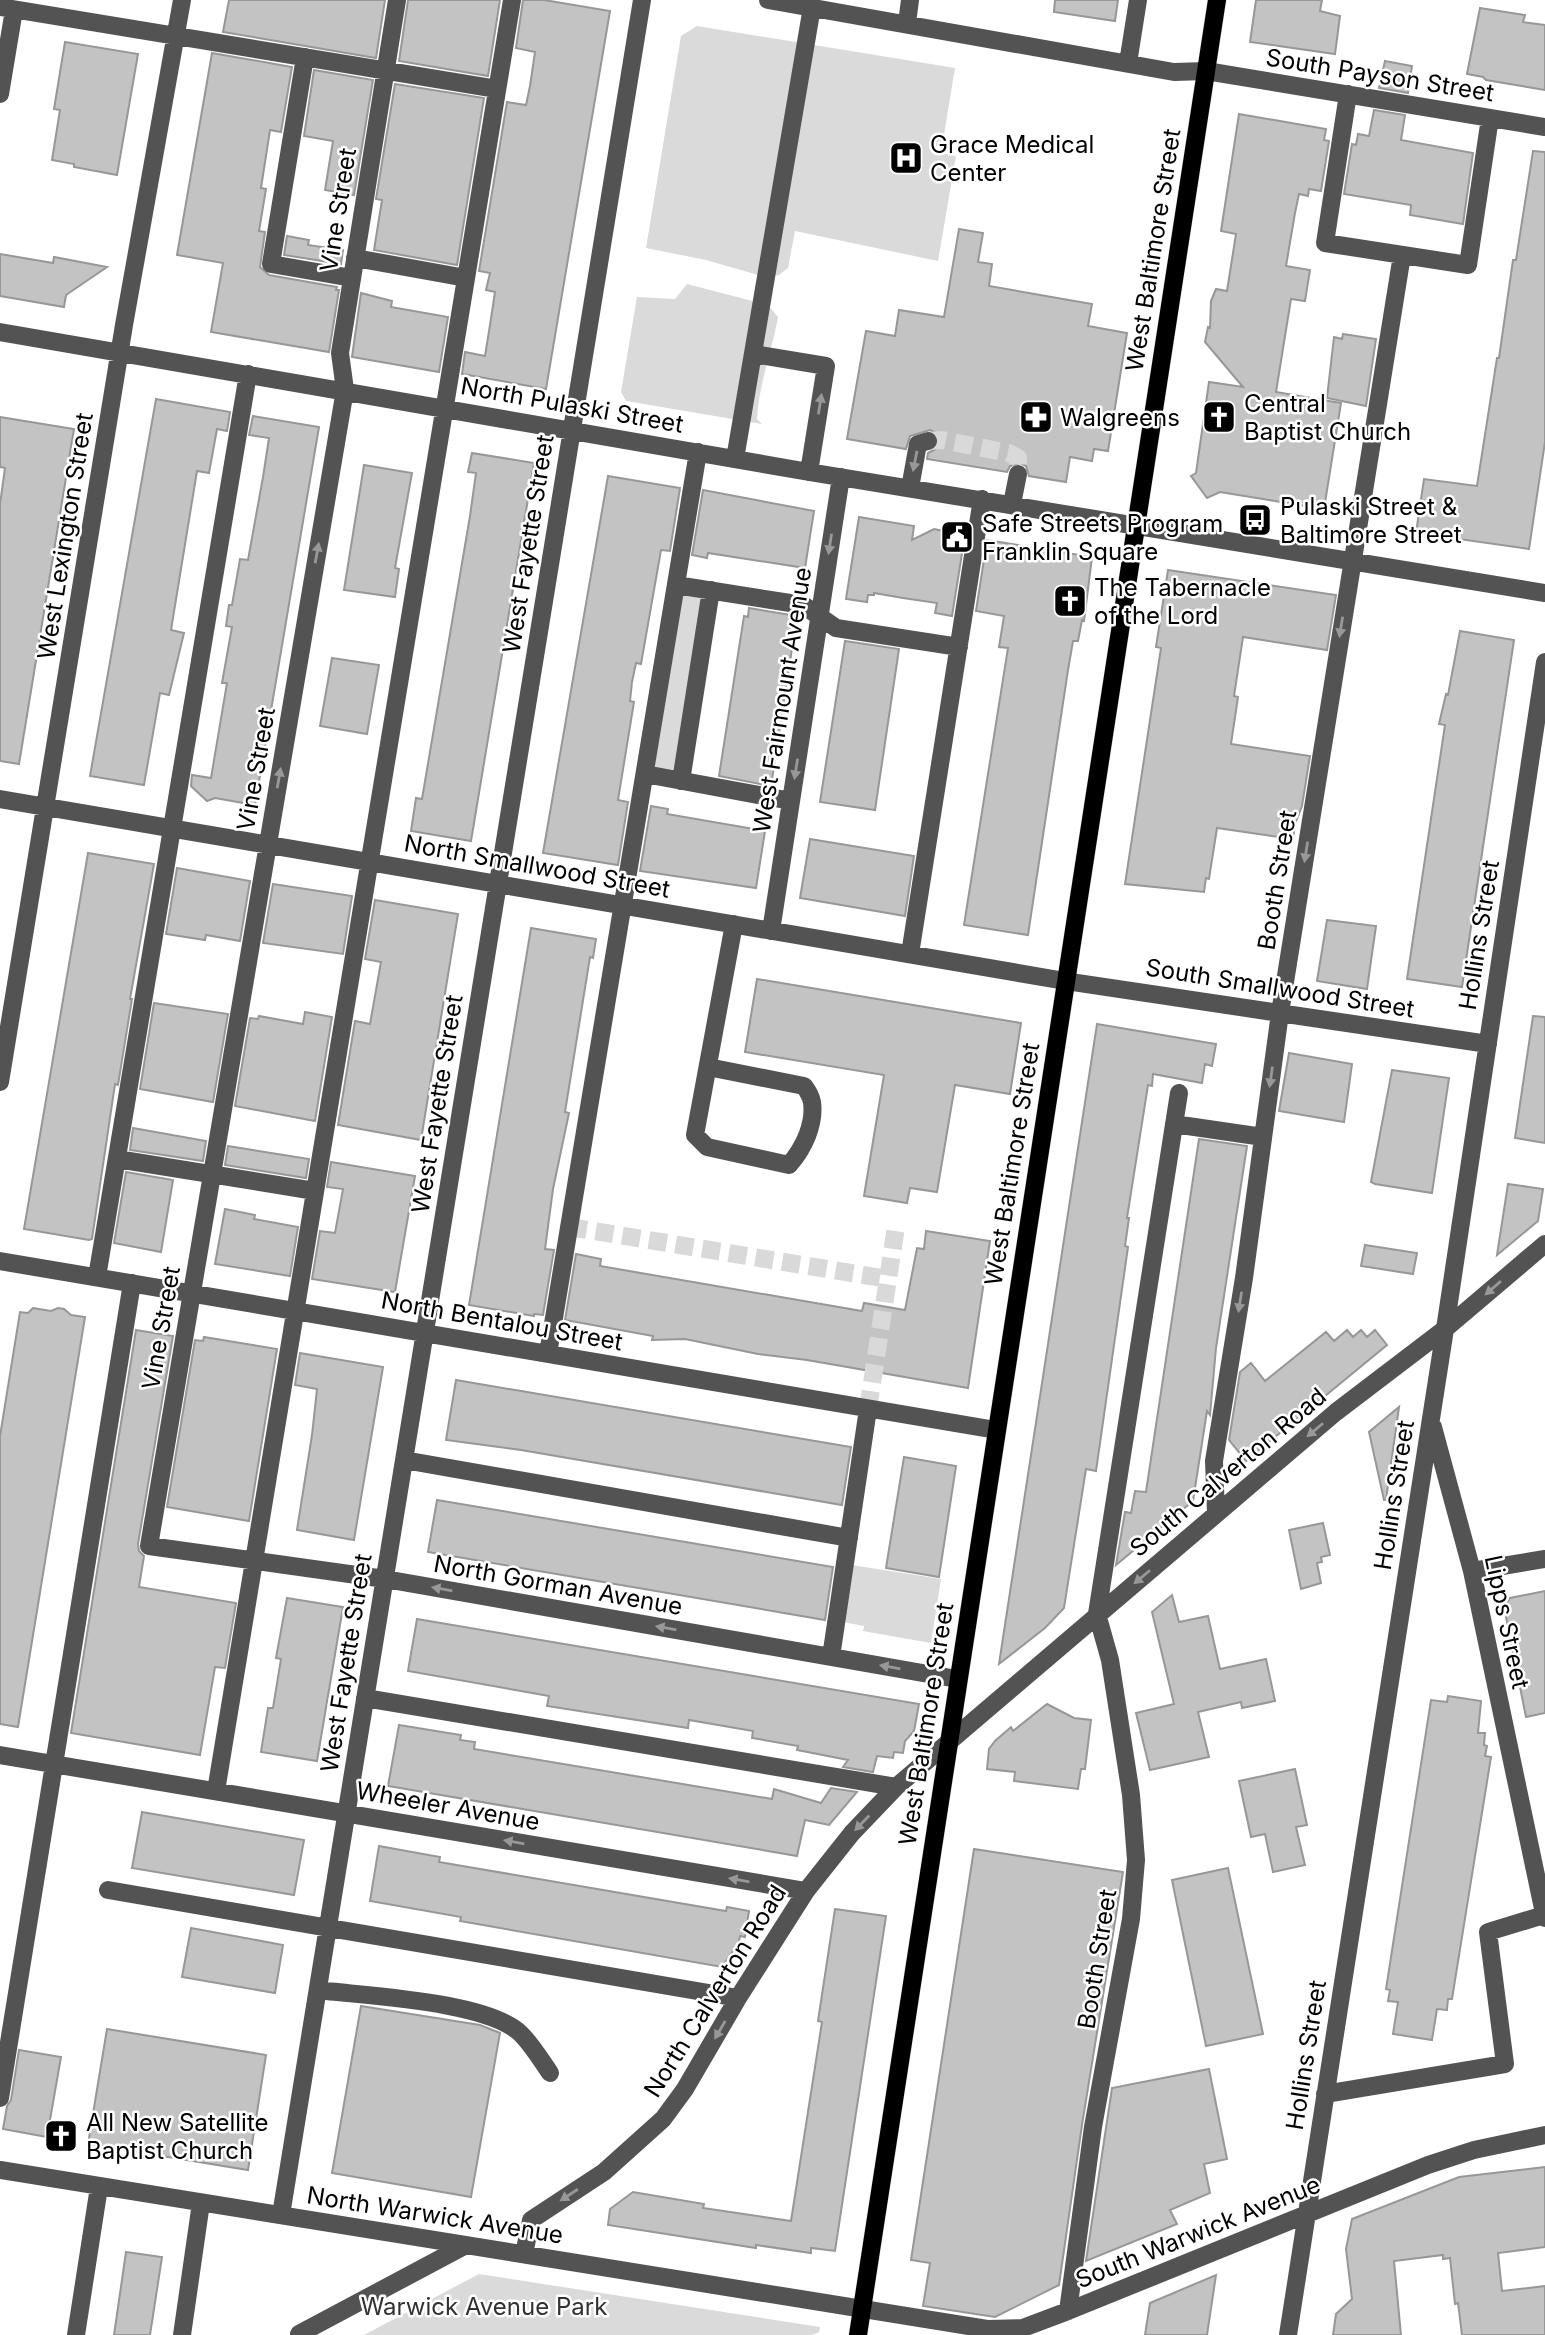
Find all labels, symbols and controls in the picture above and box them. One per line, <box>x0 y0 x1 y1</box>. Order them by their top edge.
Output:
street label: South Payson Street <box>1264 43 1496 107</box>
street label: West Baltimore Street <box>1119 126 1187 373</box>
place label: Grace Medical Center <box>930 130 1094 187</box>
hospital icon: Grace Medical Center <box>887 139 925 177</box>
street label: Vine Street <box>314 146 362 274</box>
street label: North Pulaski Street <box>458 371 686 439</box>
place label: Central Baptist Church <box>1244 389 1411 446</box>
one-way arrow <box>815 393 826 415</box>
pharmacy icon: Walgreens <box>1017 398 1055 436</box>
church icon: Central Baptist Church <box>1200 398 1238 436</box>
place label: Walgreens <box>1060 403 1180 432</box>
street label: West Lexington Street <box>31 411 99 661</box>
street label: West Fayette Street <box>496 433 560 655</box>
one-way arrow <box>909 450 920 472</box>
place label: Pulaski Street & Baltimore Street <box>1280 492 1462 549</box>
bus stop icon: Pulaski Street & Baltimore Street <box>1236 501 1274 539</box>
place label: Safe Streets Program Franklin Square <box>982 509 1223 566</box>
public building icon: Safe Streets Program Franklin Square <box>938 518 976 556</box>
one-way arrow <box>825 533 836 555</box>
one-way arrow <box>312 542 323 564</box>
street label: West Fairmount Avenue <box>747 565 817 835</box>
place label: The Tabernacle of the Lord <box>1094 573 1271 630</box>
church icon: The Tabernacle of the Lord <box>1051 582 1089 620</box>
one-way arrow <box>1335 616 1346 638</box>
street label: Vine Street <box>231 705 281 833</box>
one-way arrow <box>790 758 801 780</box>
one-way arrow <box>274 767 285 789</box>
street label: Booth Street <box>1252 808 1302 952</box>
street label: North Smallwood Street <box>402 828 672 904</box>
one-way arrow <box>1300 841 1311 863</box>
street label: Hollins Street <box>1453 858 1505 1012</box>
street label: South Smallwood Street <box>1144 952 1416 1024</box>
street label: West Fayette Street <box>405 993 469 1215</box>
street label: West Baltimore Street <box>978 1040 1046 1287</box>
one-way arrow <box>1266 1066 1277 1088</box>
street label: Vine Street <box>136 1264 186 1392</box>
one-way arrow <box>1484 1280 1502 1296</box>
street label: North Bentalou Street <box>379 1285 625 1357</box>
one-way arrow <box>1234 1291 1245 1313</box>
street label: South Calverton Road <box>1124 1382 1332 1562</box>
street label: Hollins Street <box>1368 1418 1420 1572</box>
one-way arrow <box>1307 1422 1324 1437</box>
street label: North Gorman Avenue <box>431 1549 685 1621</box>
street label: West Fayette Street <box>314 1552 378 1774</box>
street label: Lipps Street <box>1479 1553 1535 1692</box>
one-way arrow <box>1133 1569 1150 1584</box>
one-way arrow <box>431 1583 453 1594</box>
street label: West Baltimore Street <box>892 1600 960 1847</box>
one-way arrow <box>655 1622 677 1633</box>
one-way arrow <box>879 1661 901 1672</box>
street label: Wheeler Avenue <box>354 1776 542 1836</box>
one-way arrow <box>854 1814 870 1831</box>
one-way arrow <box>503 1836 525 1847</box>
one-way arrow <box>727 1874 749 1885</box>
street label: North Calverton Road <box>638 1879 792 2103</box>
street label: Booth Street <box>1072 1887 1122 2031</box>
street label: Hollins Street <box>1280 1978 1332 2132</box>
one-way arrow <box>713 2020 726 2039</box>
place label: All New Satellite Baptist Church <box>86 2108 269 2165</box>
church icon: All New Satellite Baptist Church <box>42 2117 80 2155</box>
street label: South Warwick Avenue <box>1071 2170 1325 2294</box>
street label: North Warwick Avenue <box>305 2180 565 2250</box>
one-way arrow <box>559 2189 578 2202</box>
park label: Warwick Avenue Park <box>361 2292 607 2321</box>

